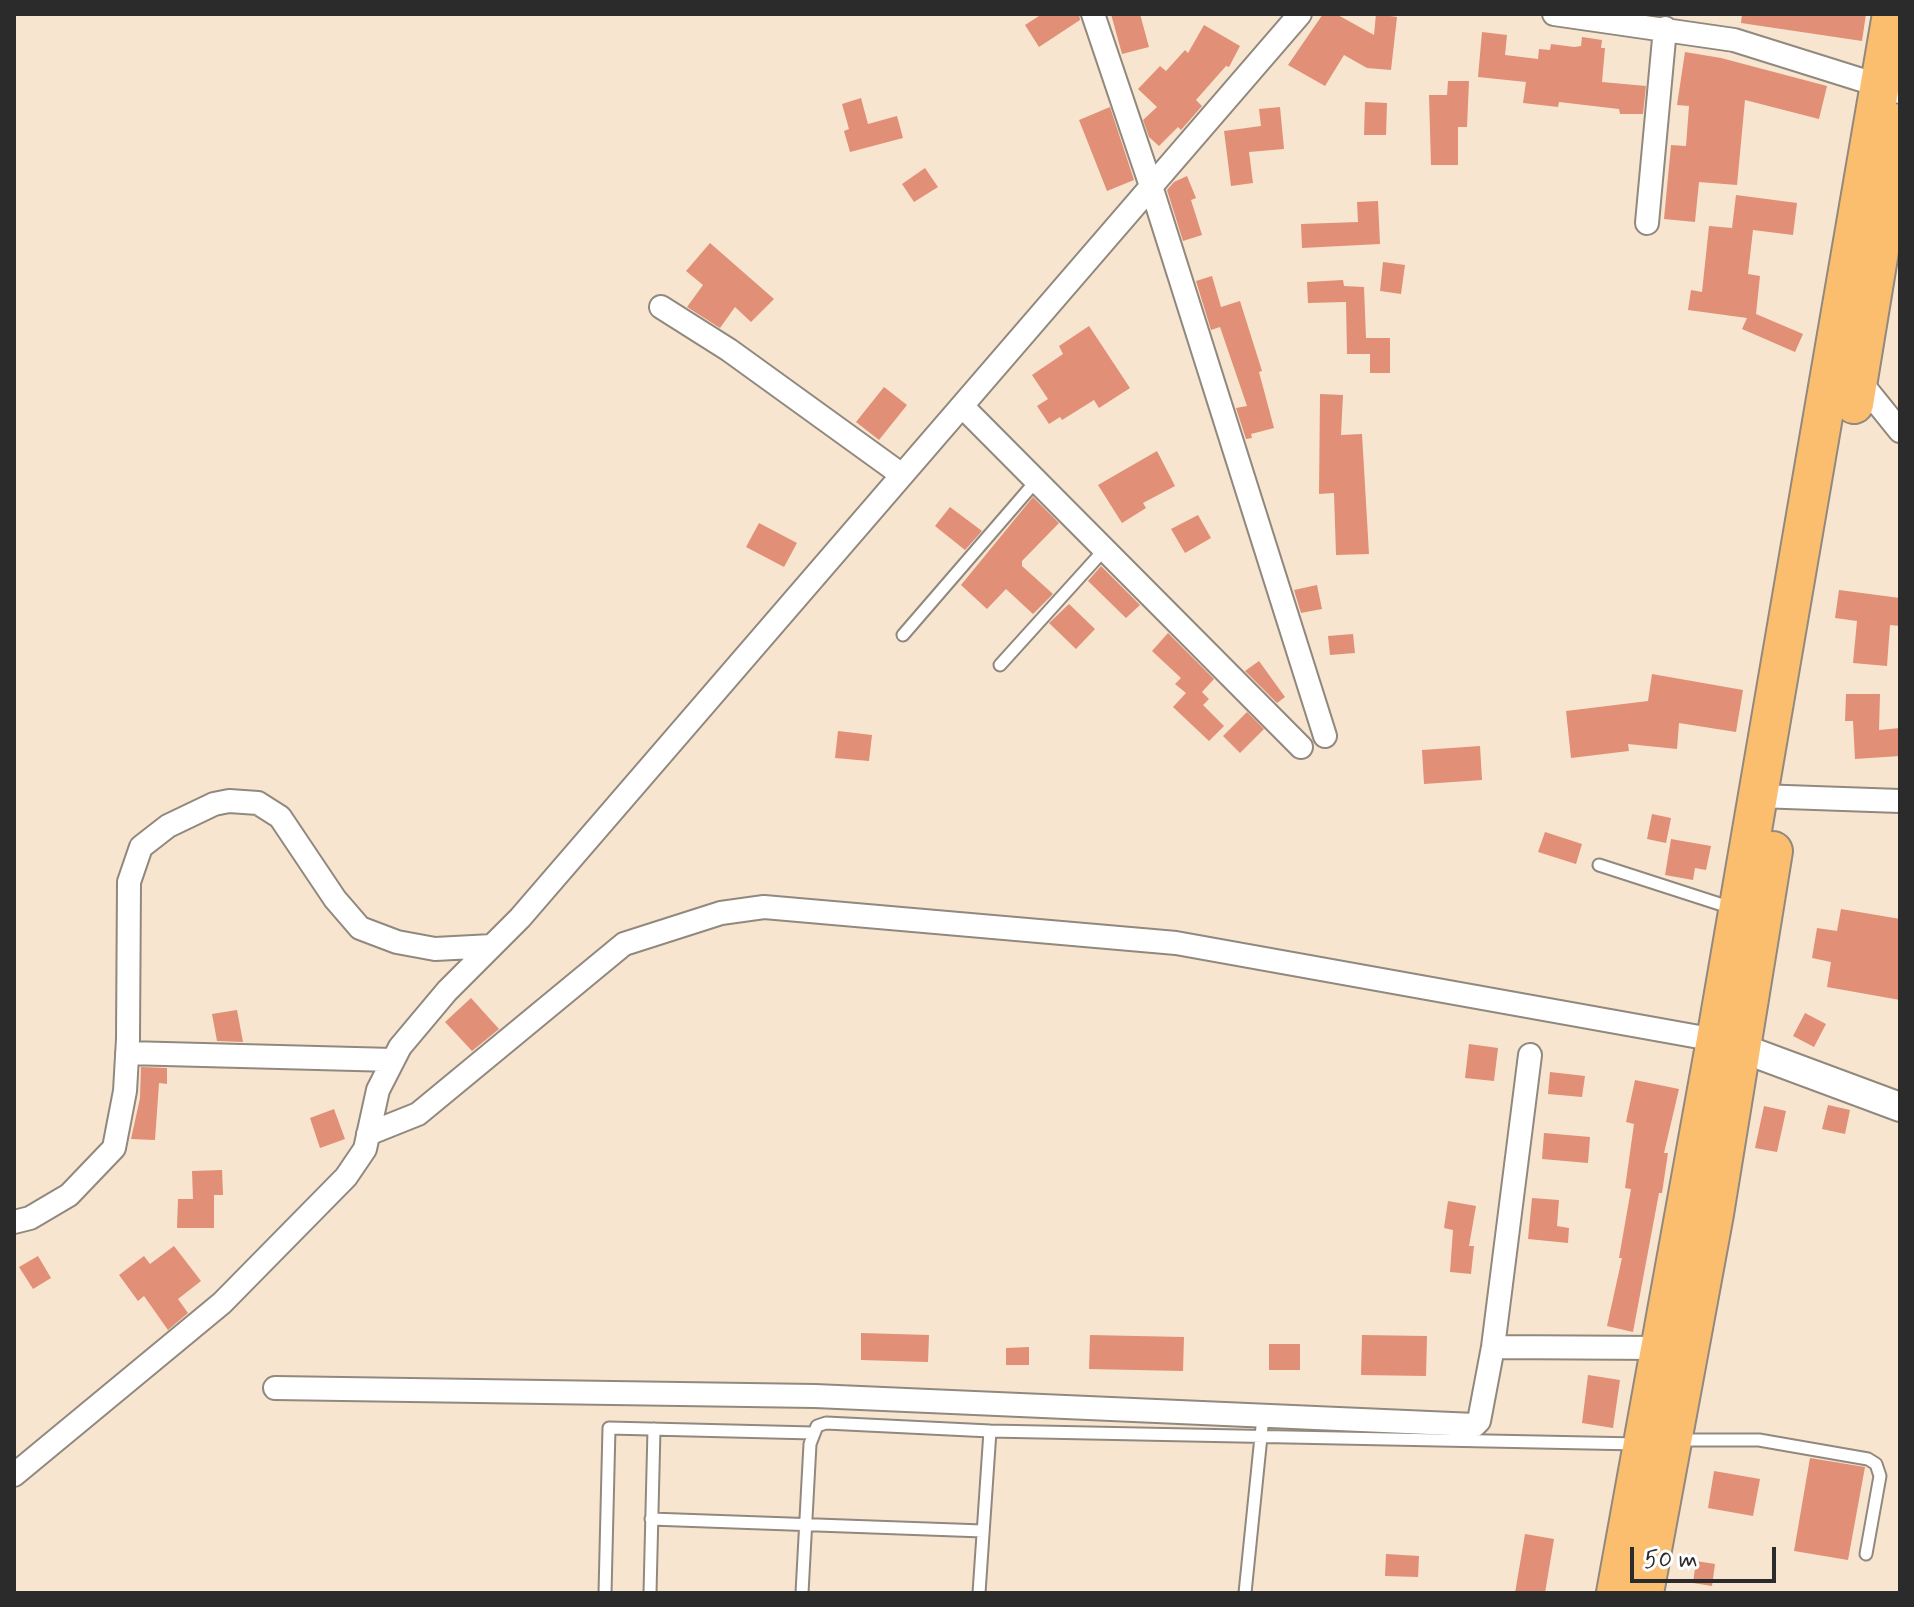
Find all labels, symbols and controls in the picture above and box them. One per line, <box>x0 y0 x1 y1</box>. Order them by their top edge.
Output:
scale bar <box>1634 1531 1780 1581</box>
text: 50 m <box>1644 1545 1698 1576</box>

